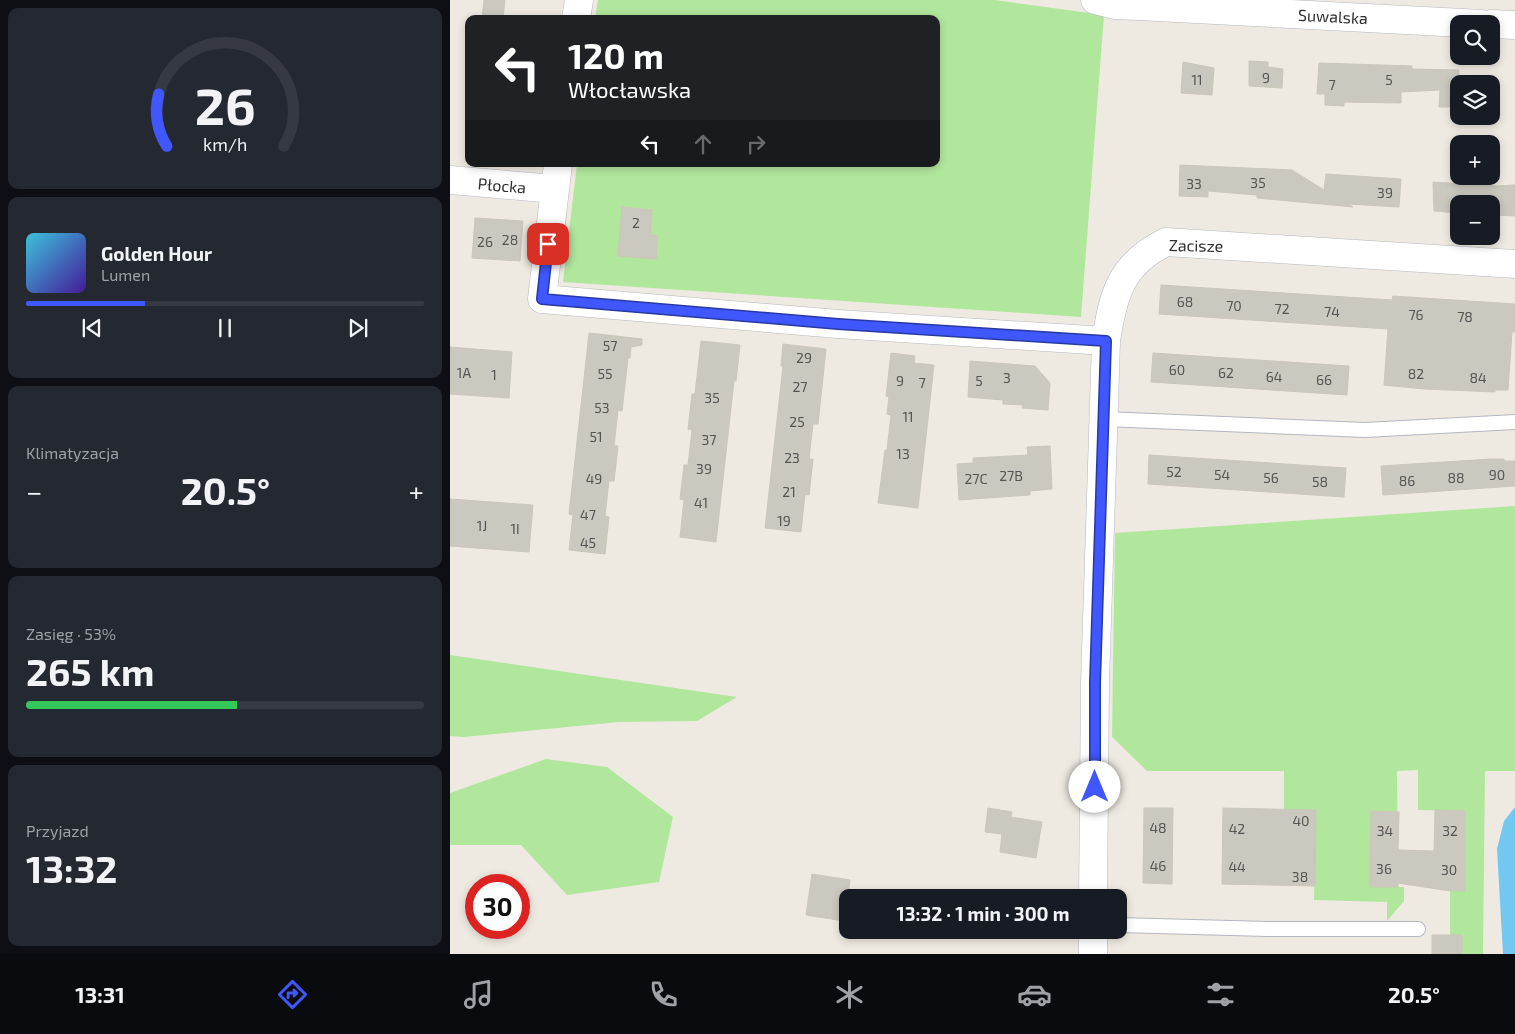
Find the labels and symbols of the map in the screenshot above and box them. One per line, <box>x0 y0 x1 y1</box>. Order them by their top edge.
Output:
street label: Suwalska <box>1298 5 1368 27</box>
house number: 9 <box>1262 69 1270 86</box>
house number: 11 <box>1191 71 1203 88</box>
house number: 5 <box>1385 71 1393 88</box>
house number: 7 <box>1328 76 1336 93</box>
street label: Płocka <box>477 173 527 197</box>
house number: 35 <box>1250 174 1266 191</box>
house number: 33 <box>1186 175 1202 192</box>
house number: 39 <box>1377 184 1393 201</box>
house number: 2 <box>632 214 640 231</box>
pin <box>527 223 569 265</box>
house number: 28 <box>502 231 518 248</box>
house number: 26 <box>477 233 493 250</box>
street label: Zacisze <box>1169 235 1223 255</box>
house number: 68 <box>1177 293 1193 310</box>
house number: 70 <box>1226 297 1242 314</box>
house number: 72 <box>1274 300 1290 317</box>
house number: 74 <box>1324 303 1340 320</box>
house number: 76 <box>1408 306 1424 323</box>
house number: 78 <box>1457 308 1473 325</box>
house number: 57 <box>603 337 617 354</box>
house number: 29 <box>796 349 812 366</box>
house number: 60 <box>1169 361 1185 378</box>
house number: 1A <box>457 364 471 381</box>
house number: 62 <box>1218 364 1234 381</box>
house number: 55 <box>597 365 613 382</box>
house number: 82 <box>1408 365 1424 382</box>
house number: 1 <box>491 366 497 383</box>
house number: 64 <box>1266 368 1282 385</box>
house number: 3 <box>1003 369 1011 386</box>
house number: 84 <box>1469 369 1487 386</box>
house number: 66 <box>1316 371 1332 388</box>
house number: 9 <box>896 372 904 389</box>
house number: 5 <box>975 372 983 389</box>
house number: 7 <box>918 374 926 391</box>
house number: 27 <box>792 378 808 395</box>
house number: 35 <box>704 389 720 406</box>
house number: 53 <box>594 399 610 416</box>
house number: 11 <box>902 408 914 425</box>
house number: 25 <box>789 413 805 430</box>
house number: 51 <box>589 428 603 445</box>
house number: 37 <box>702 431 716 448</box>
house number: 13 <box>896 445 910 462</box>
house number: 23 <box>784 449 800 466</box>
house number: 39 <box>696 460 712 477</box>
house number: 52 <box>1166 463 1182 480</box>
house number: 54 <box>1214 466 1230 483</box>
house number: 90 <box>1489 466 1505 483</box>
house number: 27B <box>999 467 1023 484</box>
house number: 56 <box>1263 469 1279 486</box>
house number: 88 <box>1448 469 1465 486</box>
house number: 49 <box>586 470 602 487</box>
house number: 27C <box>964 470 988 487</box>
house number: 86 <box>1399 472 1415 489</box>
house number: 58 <box>1312 473 1328 490</box>
house number: 21 <box>782 483 796 500</box>
house number: 41 <box>694 494 708 511</box>
house number: 47 <box>580 506 596 523</box>
house number: 19 <box>777 512 791 529</box>
house number: 1J <box>477 517 487 534</box>
house number: 1I <box>510 520 520 537</box>
house number: 45 <box>580 534 596 551</box>
position arrow <box>1068 760 1120 812</box>
house number: 40 <box>1292 812 1310 829</box>
house number: 48 <box>1149 819 1167 836</box>
house number: 42 <box>1229 820 1245 837</box>
house number: 34 <box>1377 822 1393 839</box>
house number: 32 <box>1442 822 1458 839</box>
house number: 46 <box>1150 857 1166 874</box>
house number: 44 <box>1228 858 1246 875</box>
house number: 36 <box>1376 860 1392 877</box>
house number: 30 <box>1441 861 1457 878</box>
house number: 38 <box>1292 868 1308 885</box>
speed limit sign: 30 <box>465 874 530 939</box>

